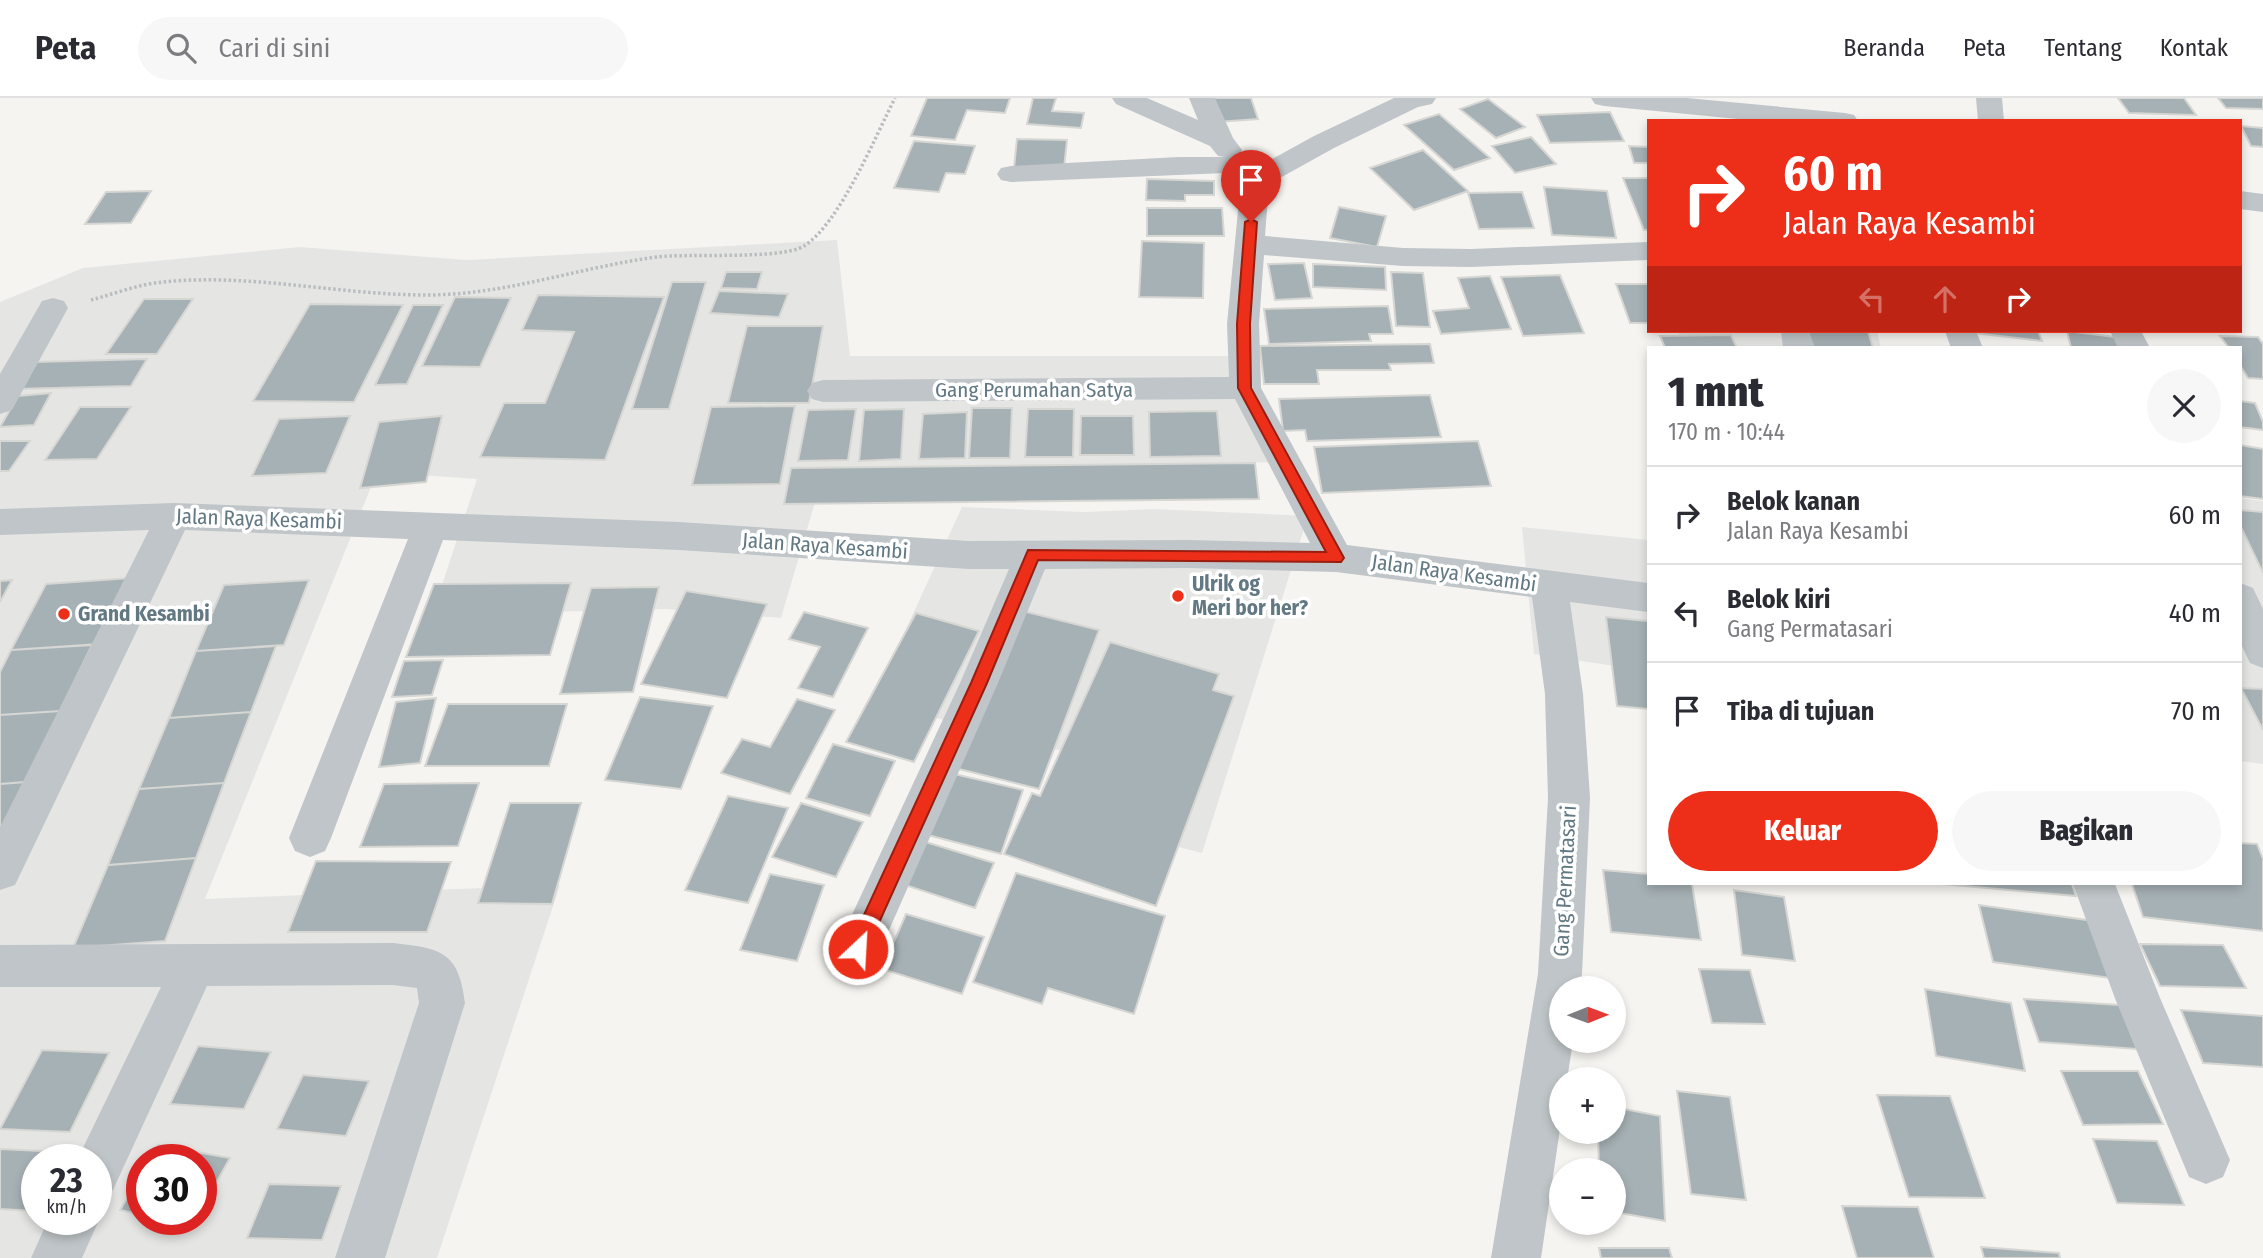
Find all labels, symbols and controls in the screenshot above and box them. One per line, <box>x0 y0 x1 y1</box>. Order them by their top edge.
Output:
search box <box>138 17 628 80</box>
text: Peta <box>35 28 96 68</box>
icon: search <box>162 29 200 67</box>
text: Cari di sini <box>218 33 330 64</box>
text: Beranda <box>1843 34 1925 62</box>
text: Peta <box>1963 34 2006 62</box>
text: Tentang <box>2044 34 2122 62</box>
text: Kontak <box>2160 34 2228 62</box>
text: 60 m <box>1783 144 1883 203</box>
icon: right <box>1668 147 1759 238</box>
pin <box>1221 150 1281 222</box>
icon: arrive <box>1232 161 1270 199</box>
text: Jalan Raya Kesambi <box>1783 204 2036 242</box>
icon: left <box>1853 280 1891 318</box>
icon: ahead <box>1926 280 1964 318</box>
icon: right <box>1999 280 2037 318</box>
text: 1 mnt <box>1668 367 1764 417</box>
button: close <box>2147 369 2221 443</box>
street label: Gang Perumahan Satya <box>935 377 1133 403</box>
text: 170 m · 10:44 <box>1668 418 1785 446</box>
text: Belok kanan <box>1727 486 1860 517</box>
icon: right <box>1668 496 1706 534</box>
text: 60 m <box>2168 500 2221 531</box>
street label: Jalan Raya Kesambi <box>176 503 342 535</box>
text: Jalan Raya Kesambi <box>1727 517 1909 545</box>
street label: Jalan Raya Kesambi <box>741 527 909 565</box>
street label: Jalan Raya Kesambi <box>1370 549 1538 597</box>
place label: Ulrik og Meri bor her? <box>1192 571 1309 621</box>
text: Belok kiri <box>1727 584 1830 615</box>
marker: Ulrik og Meri bor her? <box>1170 588 1186 604</box>
icon: left <box>1668 594 1706 632</box>
text: 40 m <box>2169 598 2221 629</box>
place label: Grand Kesambi <box>78 601 210 627</box>
marker: Grand Kesambi <box>56 606 72 622</box>
text: Gang Permatasari <box>1727 615 1893 643</box>
icon: arrive <box>1668 692 1706 730</box>
text: Tiba di tujuan <box>1727 696 1874 727</box>
text: 70 m <box>2171 696 2221 727</box>
button: Keluar <box>1668 791 1938 871</box>
button: Bagikan <box>1952 791 2221 871</box>
street label: Gang Permatasari <box>1548 805 1582 957</box>
position arrow <box>821 912 895 986</box>
north arrow <box>1549 976 1626 1054</box>
map controls <box>1549 976 1626 1235</box>
button: + <box>1549 1067 1626 1144</box>
speed limit sign: 30 <box>126 1144 217 1235</box>
button: − <box>1549 1158 1626 1235</box>
text: 23 <box>50 1159 83 1201</box>
text: km/h <box>46 1196 87 1218</box>

